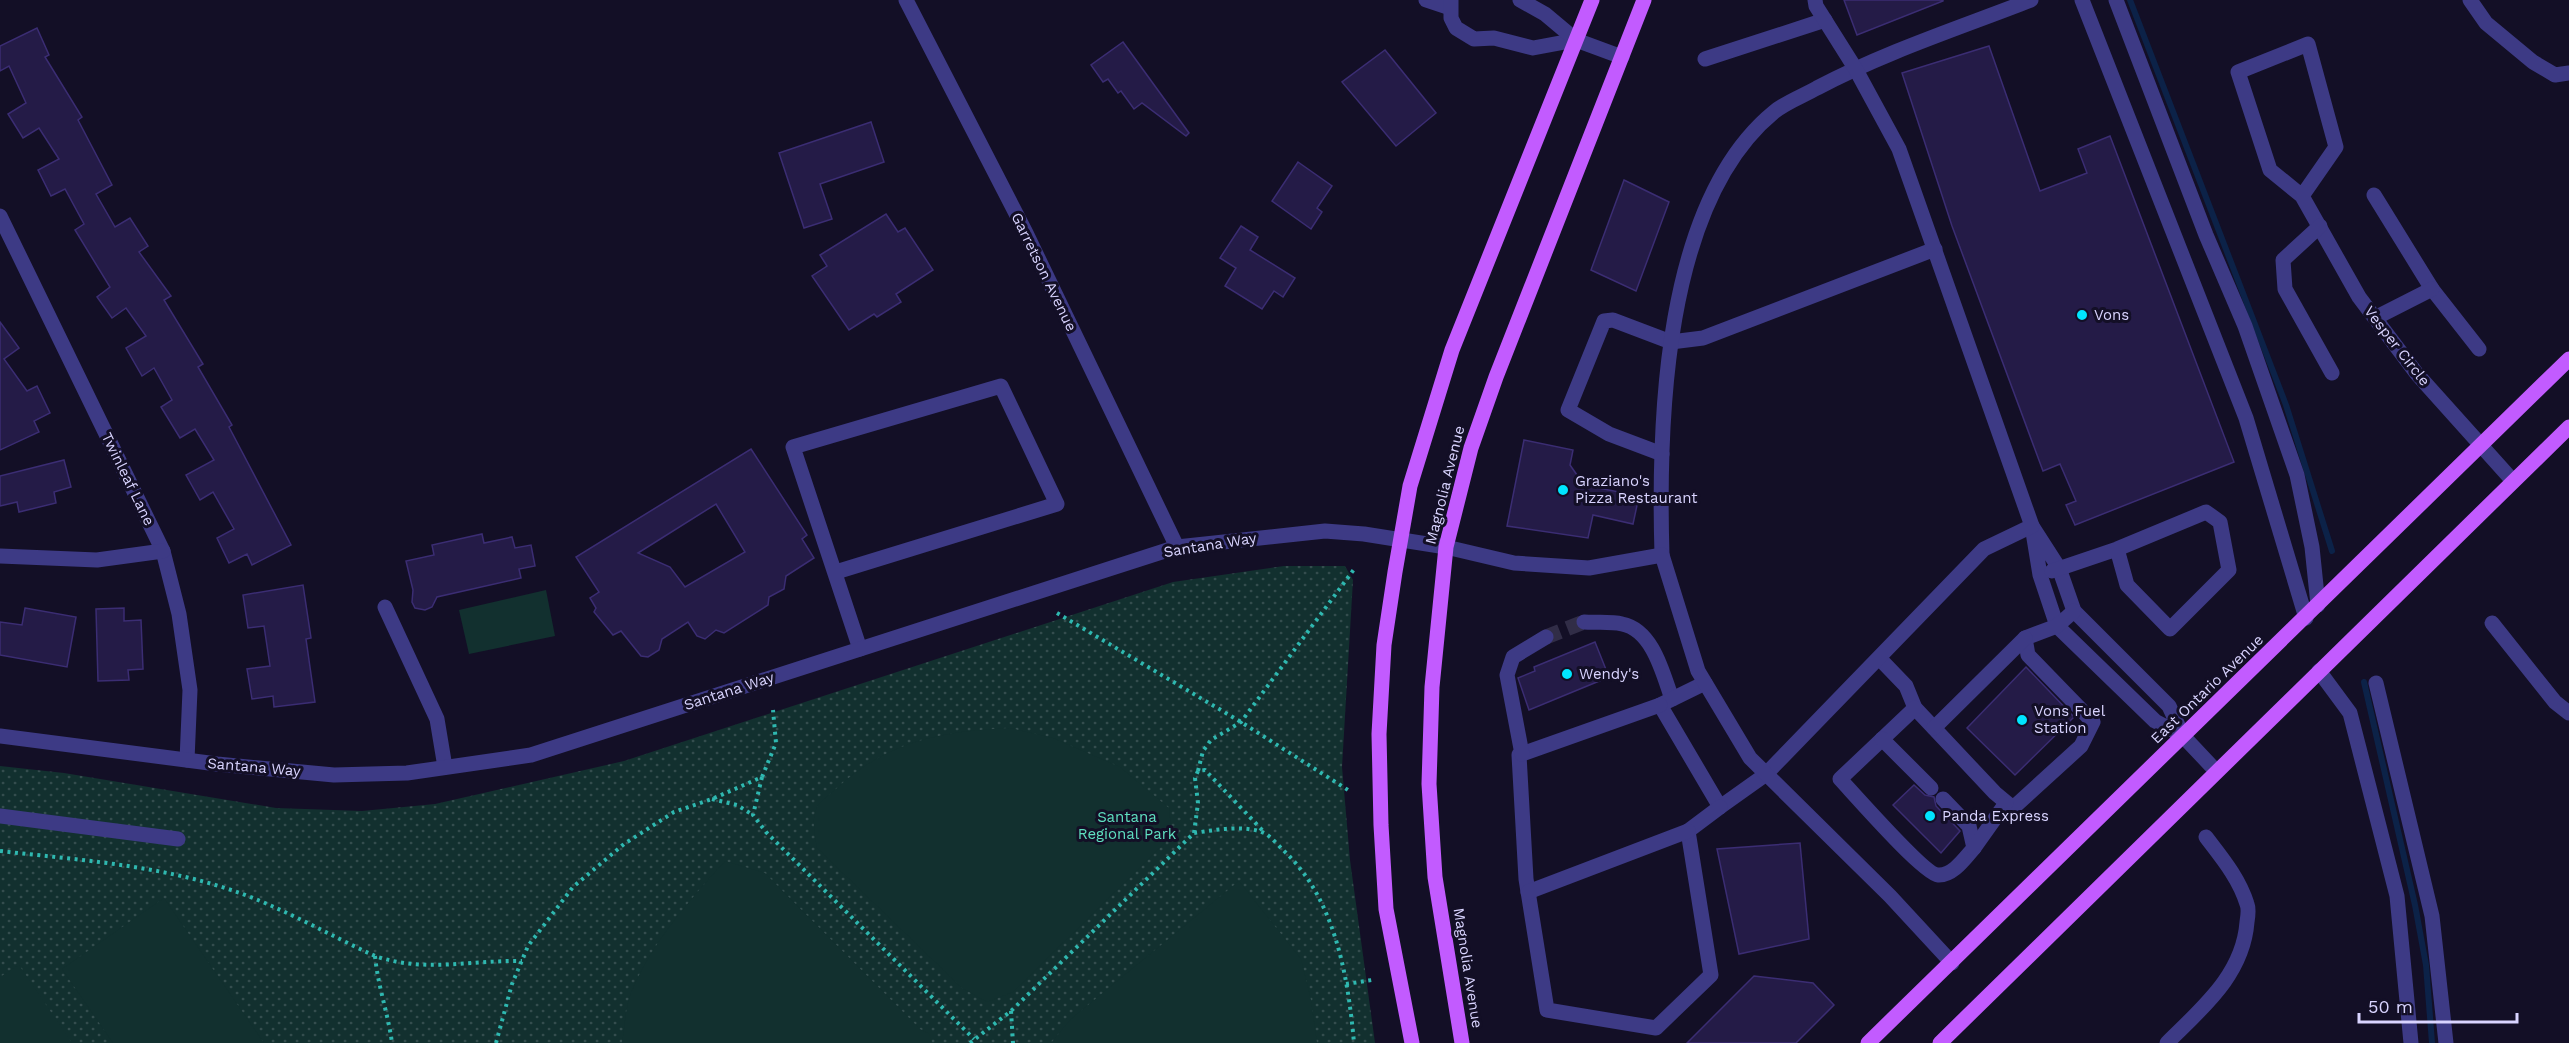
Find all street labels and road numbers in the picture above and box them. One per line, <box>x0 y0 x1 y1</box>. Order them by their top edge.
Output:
street label: Garretson Avenue <box>1007 210 1081 334</box>
street label: Vesper Circle <box>2360 302 2434 390</box>
street label: Magnolia Avenue <box>1422 424 1468 546</box>
street label: Twinleaf Lane <box>98 429 158 529</box>
street label: Santana Way <box>1162 529 1258 561</box>
street label: East Ontario Avenue <box>2147 631 2267 747</box>
street label: Santana Way <box>682 668 777 714</box>
street label: Santana Way <box>207 754 302 780</box>
street label: Magnolia Avenue <box>1450 906 1486 1030</box>

